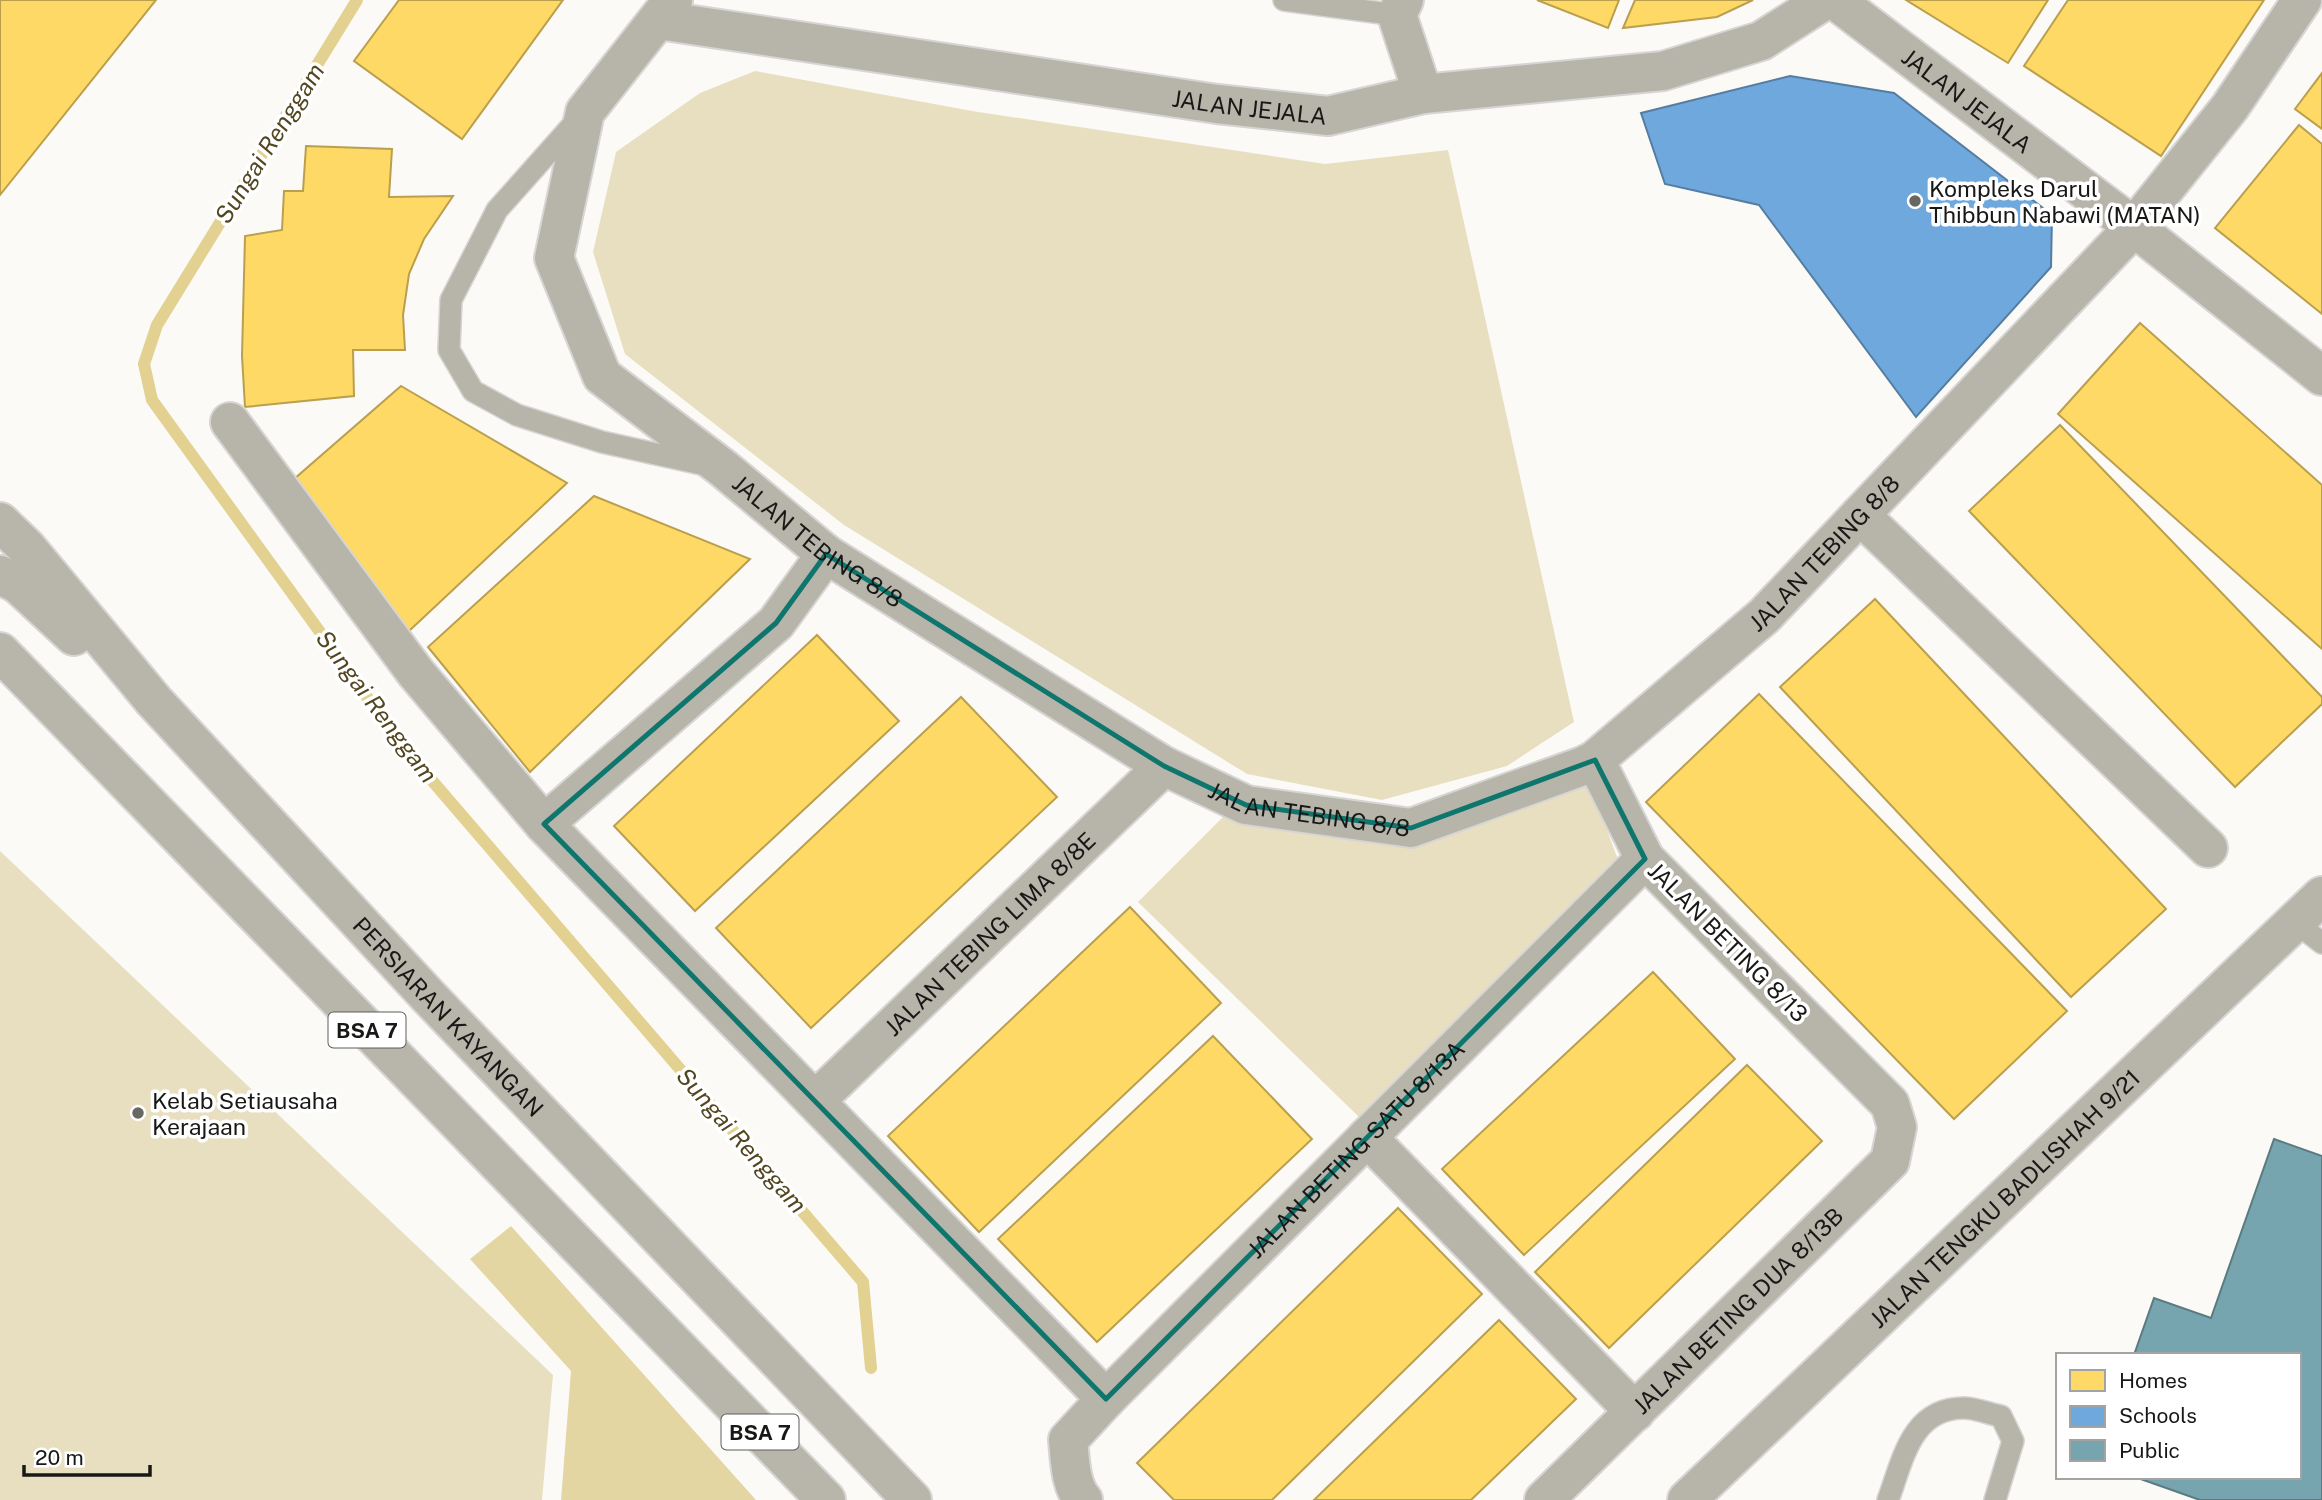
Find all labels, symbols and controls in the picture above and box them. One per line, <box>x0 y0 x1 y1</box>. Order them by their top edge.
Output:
street label: JALAN JEJALA <box>1897 43 2037 158</box>
water label: Sungai Renggam <box>209 58 329 228</box>
street label: JALAN JEJALA <box>1170 84 1328 129</box>
place label: Kompleks Darul Thibbun Nabawi (MATAN) <box>1929 175 2201 228</box>
marker: Kompleks Darul Thibbun Nabawi (MATAN) <box>1907 193 1923 209</box>
street label: JALAN TEBING 8/8 <box>728 469 908 612</box>
street label: JALAN TEBING 8/8 <box>1743 469 1905 636</box>
water label: Sungai Renggam <box>311 624 443 788</box>
street label: JALAN TEBING 8/8 <box>1204 776 1412 841</box>
street label: JALAN TEBING LIMA 8/8E <box>879 826 1101 1041</box>
street label: JALAN BETING 8/13 <box>1643 857 1813 1027</box>
street label: PERSIARAN KAYANGAN <box>348 911 549 1122</box>
road number: BSA 7 <box>328 1012 406 1048</box>
street label: JALAN BETING SATU 8/13A <box>1242 1035 1470 1263</box>
water label: Sungai Renggam <box>671 1062 813 1218</box>
street label: JALAN TENGKU BADLISHAH 9/21 <box>1864 1064 2145 1333</box>
place label: Kelab Setiausaha Kerajaan <box>152 1087 338 1140</box>
marker: Kelab Setiausaha Kerajaan <box>130 1105 146 1121</box>
street label: JALAN BETING DUA 8/13B <box>1627 1202 1848 1419</box>
legend <box>2056 1353 2301 1479</box>
text: Homes <box>2119 1368 2187 1393</box>
text: Schools <box>2119 1403 2197 1428</box>
road number: BSA 7 <box>722 1414 798 1450</box>
scale bar <box>24 1434 150 1478</box>
text: Public <box>2119 1438 2180 1463</box>
text: 20 m <box>35 1445 84 1470</box>

